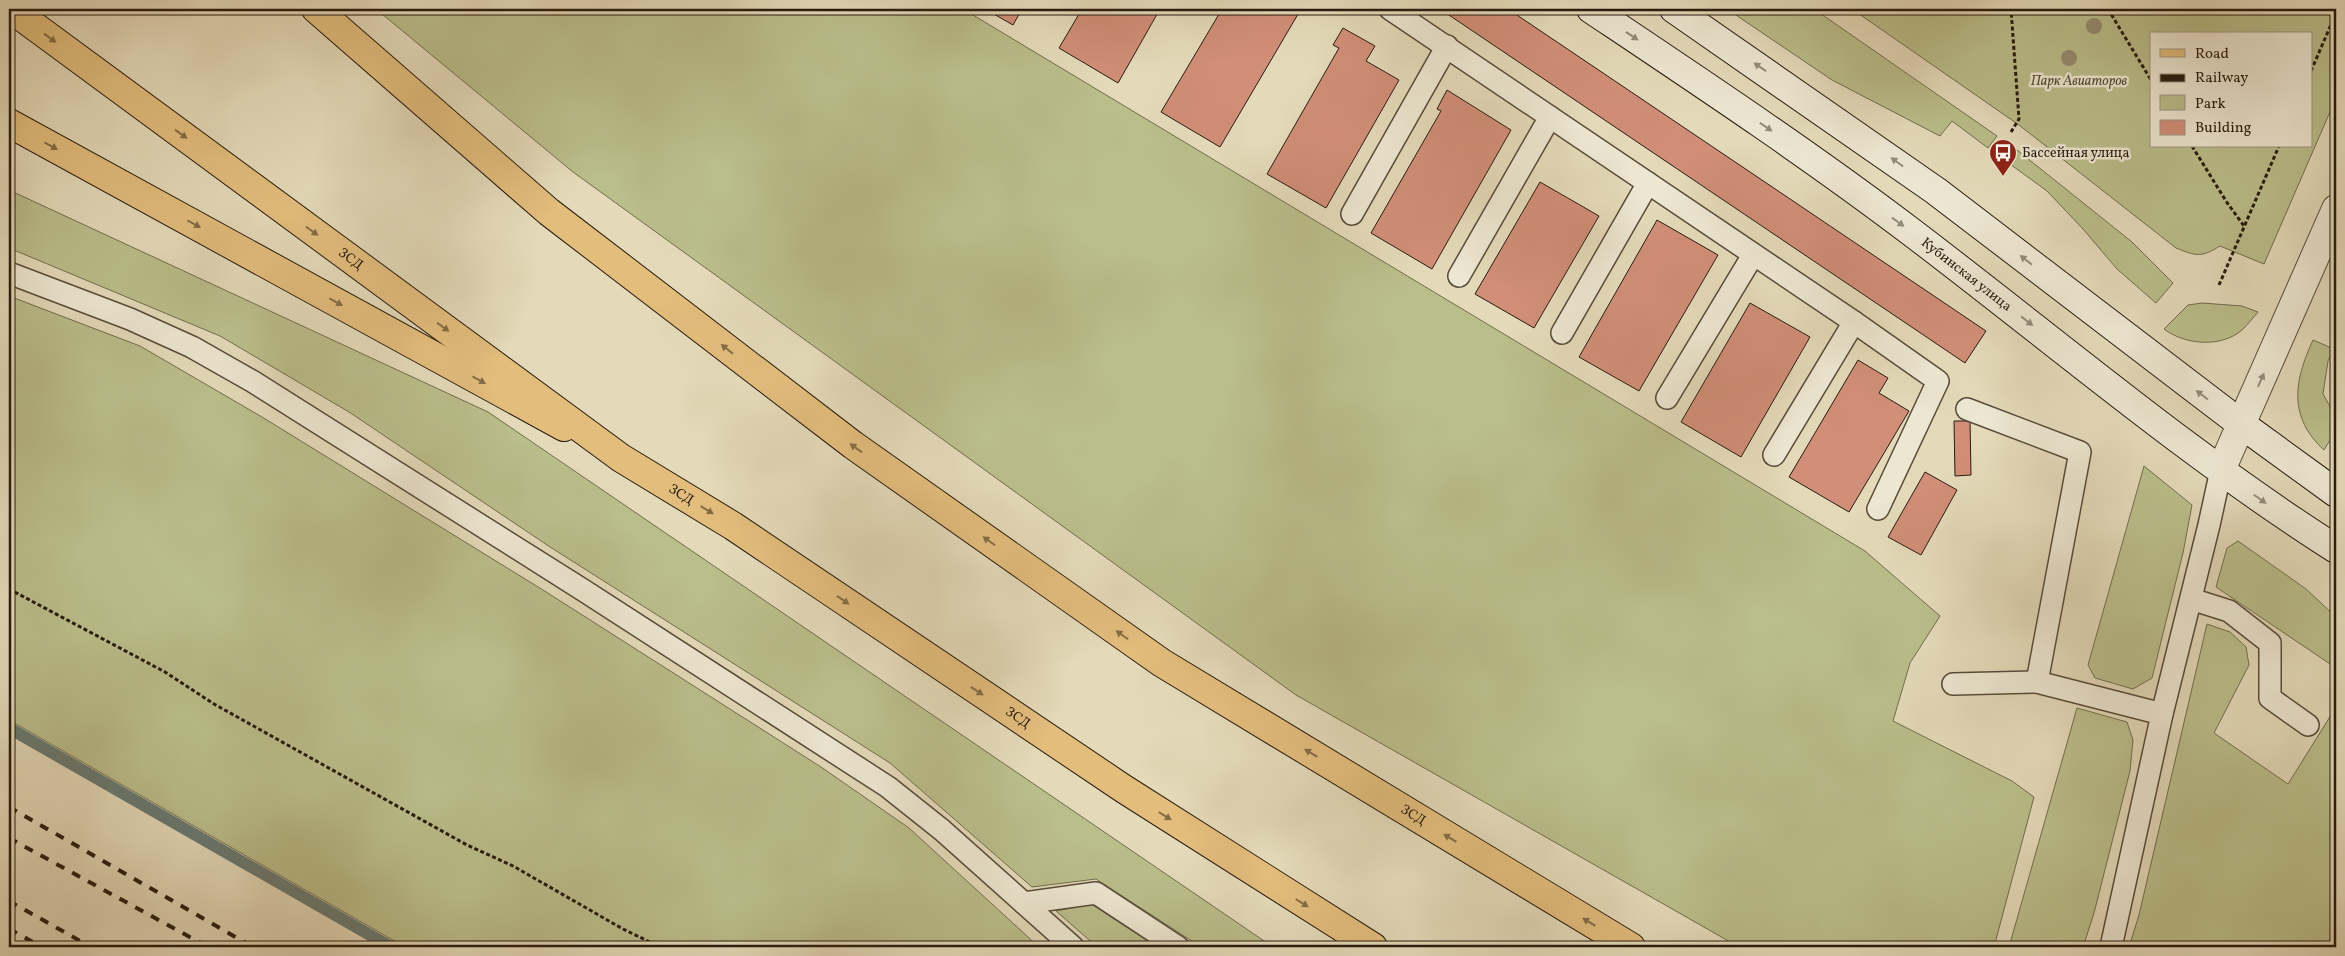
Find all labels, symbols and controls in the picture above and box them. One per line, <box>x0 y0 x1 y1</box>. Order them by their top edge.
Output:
one-way arrow <box>1625 31 1638 41</box>
one-way arrow <box>44 32 57 42</box>
legend <box>2150 32 2312 148</box>
text: Road <box>2195 44 2229 65</box>
one-way arrow <box>1753 62 1767 72</box>
text: Railway <box>2195 68 2248 89</box>
park label: Парк Авиаторов <box>2031 72 2128 91</box>
text: Park <box>2195 94 2226 115</box>
text: Building <box>2195 118 2252 139</box>
one-way arrow <box>1759 122 1773 132</box>
one-way arrow <box>174 129 188 139</box>
bus stop icon: Бассейная улица <box>1988 138 2018 177</box>
one-way arrow <box>44 142 59 150</box>
place label: Бассейная улица <box>2022 144 2129 163</box>
one-way arrow <box>1891 157 1904 168</box>
one-way arrow <box>1891 217 1905 227</box>
one-way arrow <box>187 220 201 228</box>
one-way arrow <box>305 225 318 236</box>
street label: Кубинская улица <box>1917 233 2016 316</box>
street label: ЗСД <box>334 244 367 275</box>
one-way arrow <box>2020 255 2033 266</box>
one-way arrow <box>330 298 343 307</box>
one-way arrow <box>2020 316 2033 327</box>
one-way arrow <box>436 322 450 332</box>
one-way arrow <box>721 343 734 354</box>
one-way arrow <box>2258 373 2266 387</box>
one-way arrow <box>472 376 486 385</box>
one-way arrow <box>2195 390 2209 400</box>
one-way arrow <box>850 442 863 453</box>
street label: ЗСД <box>665 479 698 510</box>
one-way arrow <box>2253 494 2267 504</box>
one-way arrow <box>701 506 714 515</box>
one-way arrow <box>982 536 996 546</box>
one-way arrow <box>836 595 849 605</box>
one-way arrow <box>1115 630 1129 640</box>
one-way arrow <box>971 686 984 696</box>
street label: ЗСД <box>1002 702 1035 733</box>
one-way arrow <box>1305 749 1318 758</box>
street label: ЗСД <box>1397 800 1430 830</box>
one-way arrow <box>1159 811 1172 820</box>
one-way arrow <box>1443 833 1456 842</box>
one-way arrow <box>1296 898 1309 907</box>
one-way arrow <box>1582 917 1595 926</box>

